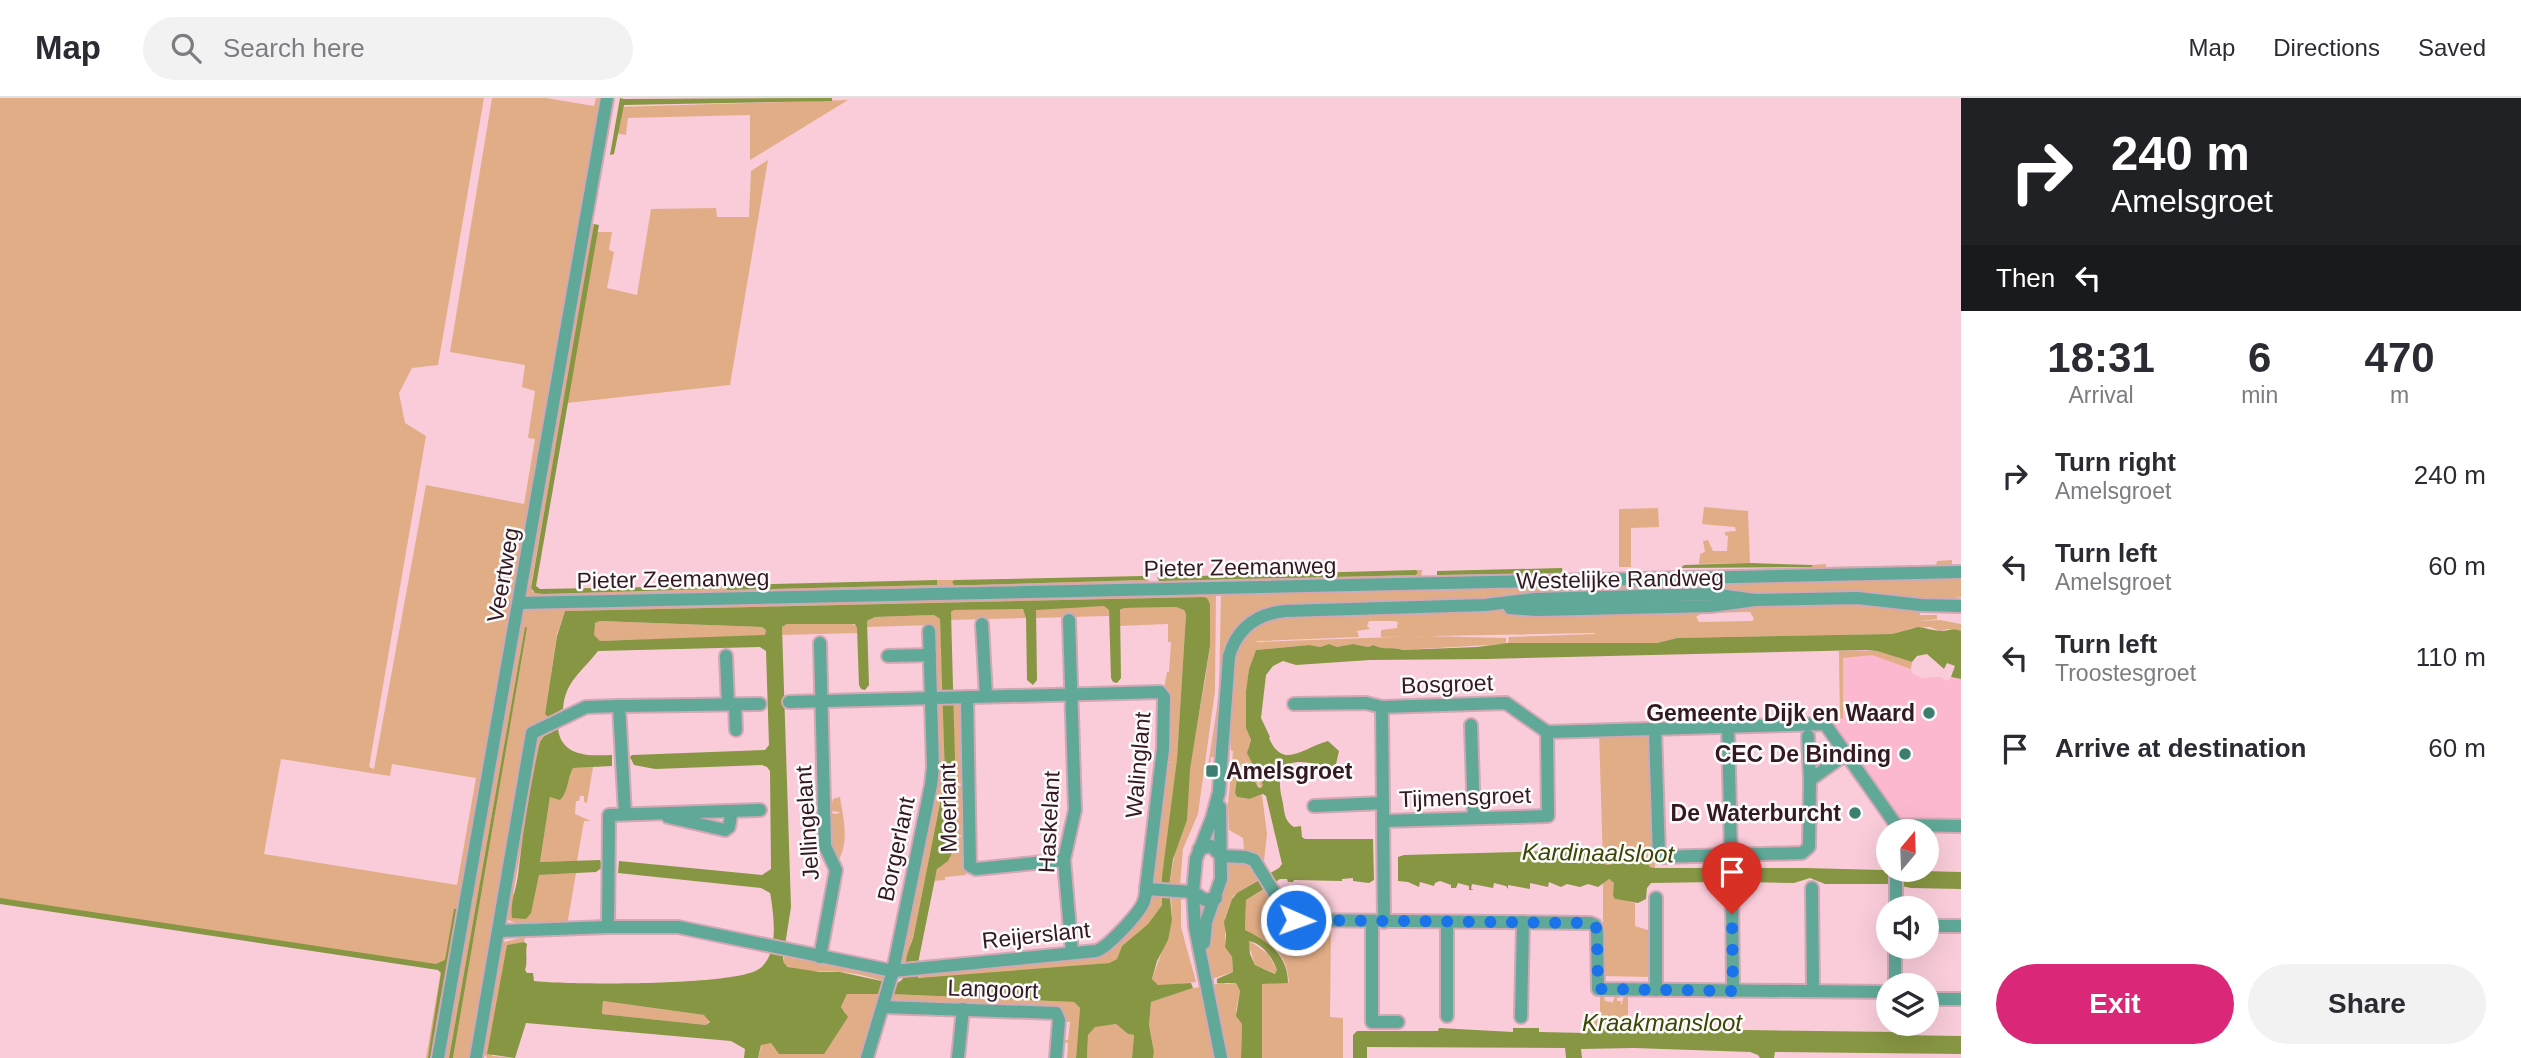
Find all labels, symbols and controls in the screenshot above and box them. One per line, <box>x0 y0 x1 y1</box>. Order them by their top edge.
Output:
search box <box>143 17 633 80</box>
text: Map <box>35 29 101 66</box>
icon: search <box>167 29 205 67</box>
text: Search here <box>223 33 365 63</box>
text: Map <box>2189 34 2235 61</box>
text: Directions <box>2273 34 2380 61</box>
text: Saved <box>2418 34 2486 61</box>
icon: right <box>1996 126 2087 217</box>
text: 240 m <box>2111 126 2250 180</box>
text: Amelsgroet <box>2111 183 2273 219</box>
icon: left <box>2069 259 2107 297</box>
text: Then <box>1996 263 2055 293</box>
text: 18:31 <box>2047 334 2155 381</box>
text: 6 <box>2248 334 2271 381</box>
text: 470 <box>2365 334 2435 381</box>
text: Arrival <box>2068 382 2134 408</box>
text: min <box>2241 382 2278 408</box>
text: m <box>2390 382 2409 408</box>
text: Turn right <box>2055 447 2176 477</box>
icon: right <box>1996 457 2034 495</box>
text: 240 m <box>2414 460 2486 490</box>
text: Amelsgroet <box>2055 478 2171 504</box>
street label: Veertweg <box>482 526 524 624</box>
text: Turn left <box>2055 538 2157 568</box>
icon: left <box>1996 548 2034 586</box>
text: 60 m <box>2428 551 2486 581</box>
street label: Pieter Zeemanweg <box>1143 552 1337 582</box>
street label: Pieter Zeemanweg <box>576 564 770 594</box>
street label: Westelijke Randweg <box>1516 564 1724 594</box>
text: Amelsgroet <box>2055 569 2171 595</box>
text: Turn left <box>2055 629 2157 659</box>
icon: left <box>1996 639 2034 677</box>
text: 110 m <box>2416 642 2486 672</box>
text: Troostesgroet <box>2055 660 2196 686</box>
street label: Bosgroet <box>1401 669 1494 699</box>
place label: Gemeente Dijk en Waard <box>1646 700 1915 726</box>
marker: Gemeente Dijk en Waard <box>1921 705 1937 721</box>
street label: Walinglant <box>1120 710 1156 819</box>
icon: arrive <box>1996 730 2034 768</box>
text: Arrive at destination <box>2055 733 2306 763</box>
text: 60 m <box>2428 733 2486 763</box>
place label: CEC De Binding <box>1715 741 1891 767</box>
marker: CEC De Binding <box>1897 746 1913 762</box>
place label: Amelsgroet <box>1226 758 1353 784</box>
street label: Moerlant <box>934 762 962 853</box>
marker: Amelsgroet <box>1204 763 1220 779</box>
street label: Jellingelant <box>790 764 824 881</box>
street label: Haskelant <box>1033 770 1065 874</box>
street label: Tijmensgroet <box>1399 782 1532 812</box>
street label: Borgerlant <box>872 794 920 904</box>
place label: De Waterburcht <box>1671 800 1841 826</box>
marker: De Waterburcht <box>1847 805 1863 821</box>
north arrow <box>1876 819 1939 882</box>
map controls <box>1876 819 1939 1036</box>
water label: Kardinaalsloot <box>1522 838 1676 867</box>
pin <box>1702 842 1762 914</box>
icon: arrive <box>1713 853 1751 891</box>
position arrow <box>1259 883 1333 957</box>
button: sound <box>1876 896 1939 959</box>
street label: Reijerslant <box>981 916 1092 954</box>
button: Exit <box>1996 964 2234 1044</box>
button: Share <box>2248 964 2486 1044</box>
button: layers <box>1876 973 1939 1036</box>
street label: Langoort <box>947 974 1039 1004</box>
water label: Kraakmansloot <box>1582 1009 1743 1036</box>

